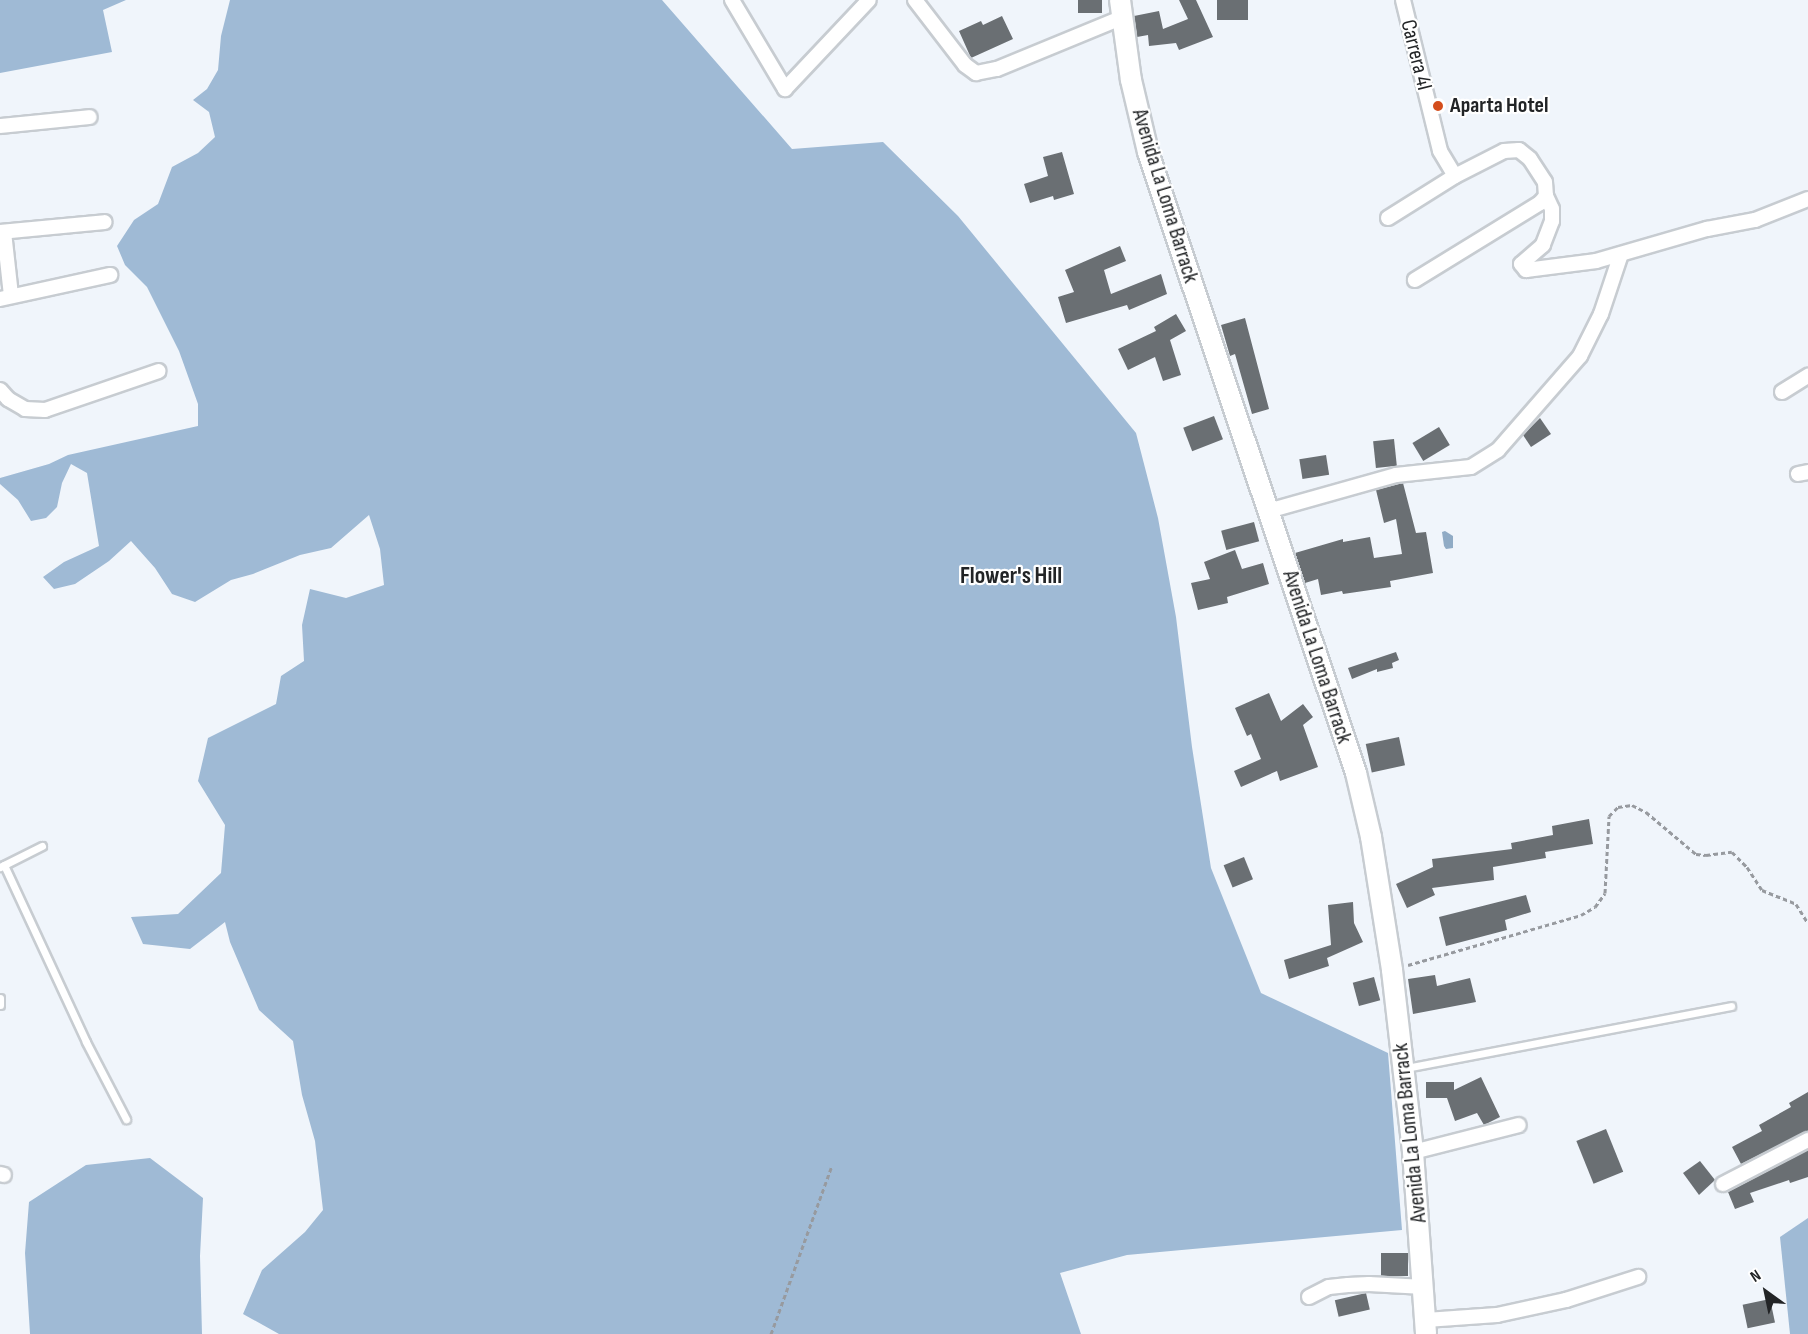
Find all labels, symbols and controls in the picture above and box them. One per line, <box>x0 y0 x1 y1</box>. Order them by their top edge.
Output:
street label: Carrera 4I <box>1395 17 1437 93</box>
place label: Aparta Hotel <box>1450 93 1548 119</box>
marker: Aparta Hotel <box>1431 99 1445 113</box>
street label: Avenida La Loma Barrack <box>1126 106 1204 286</box>
district label: Flower's Hill <box>960 562 1062 590</box>
street label: Avenida La Loma Barrack <box>1277 567 1357 747</box>
street label: Avenida La Loma Barrack <box>1387 1042 1433 1224</box>
north arrow <box>1736 1262 1796 1322</box>
text: N <box>1747 1266 1765 1287</box>

